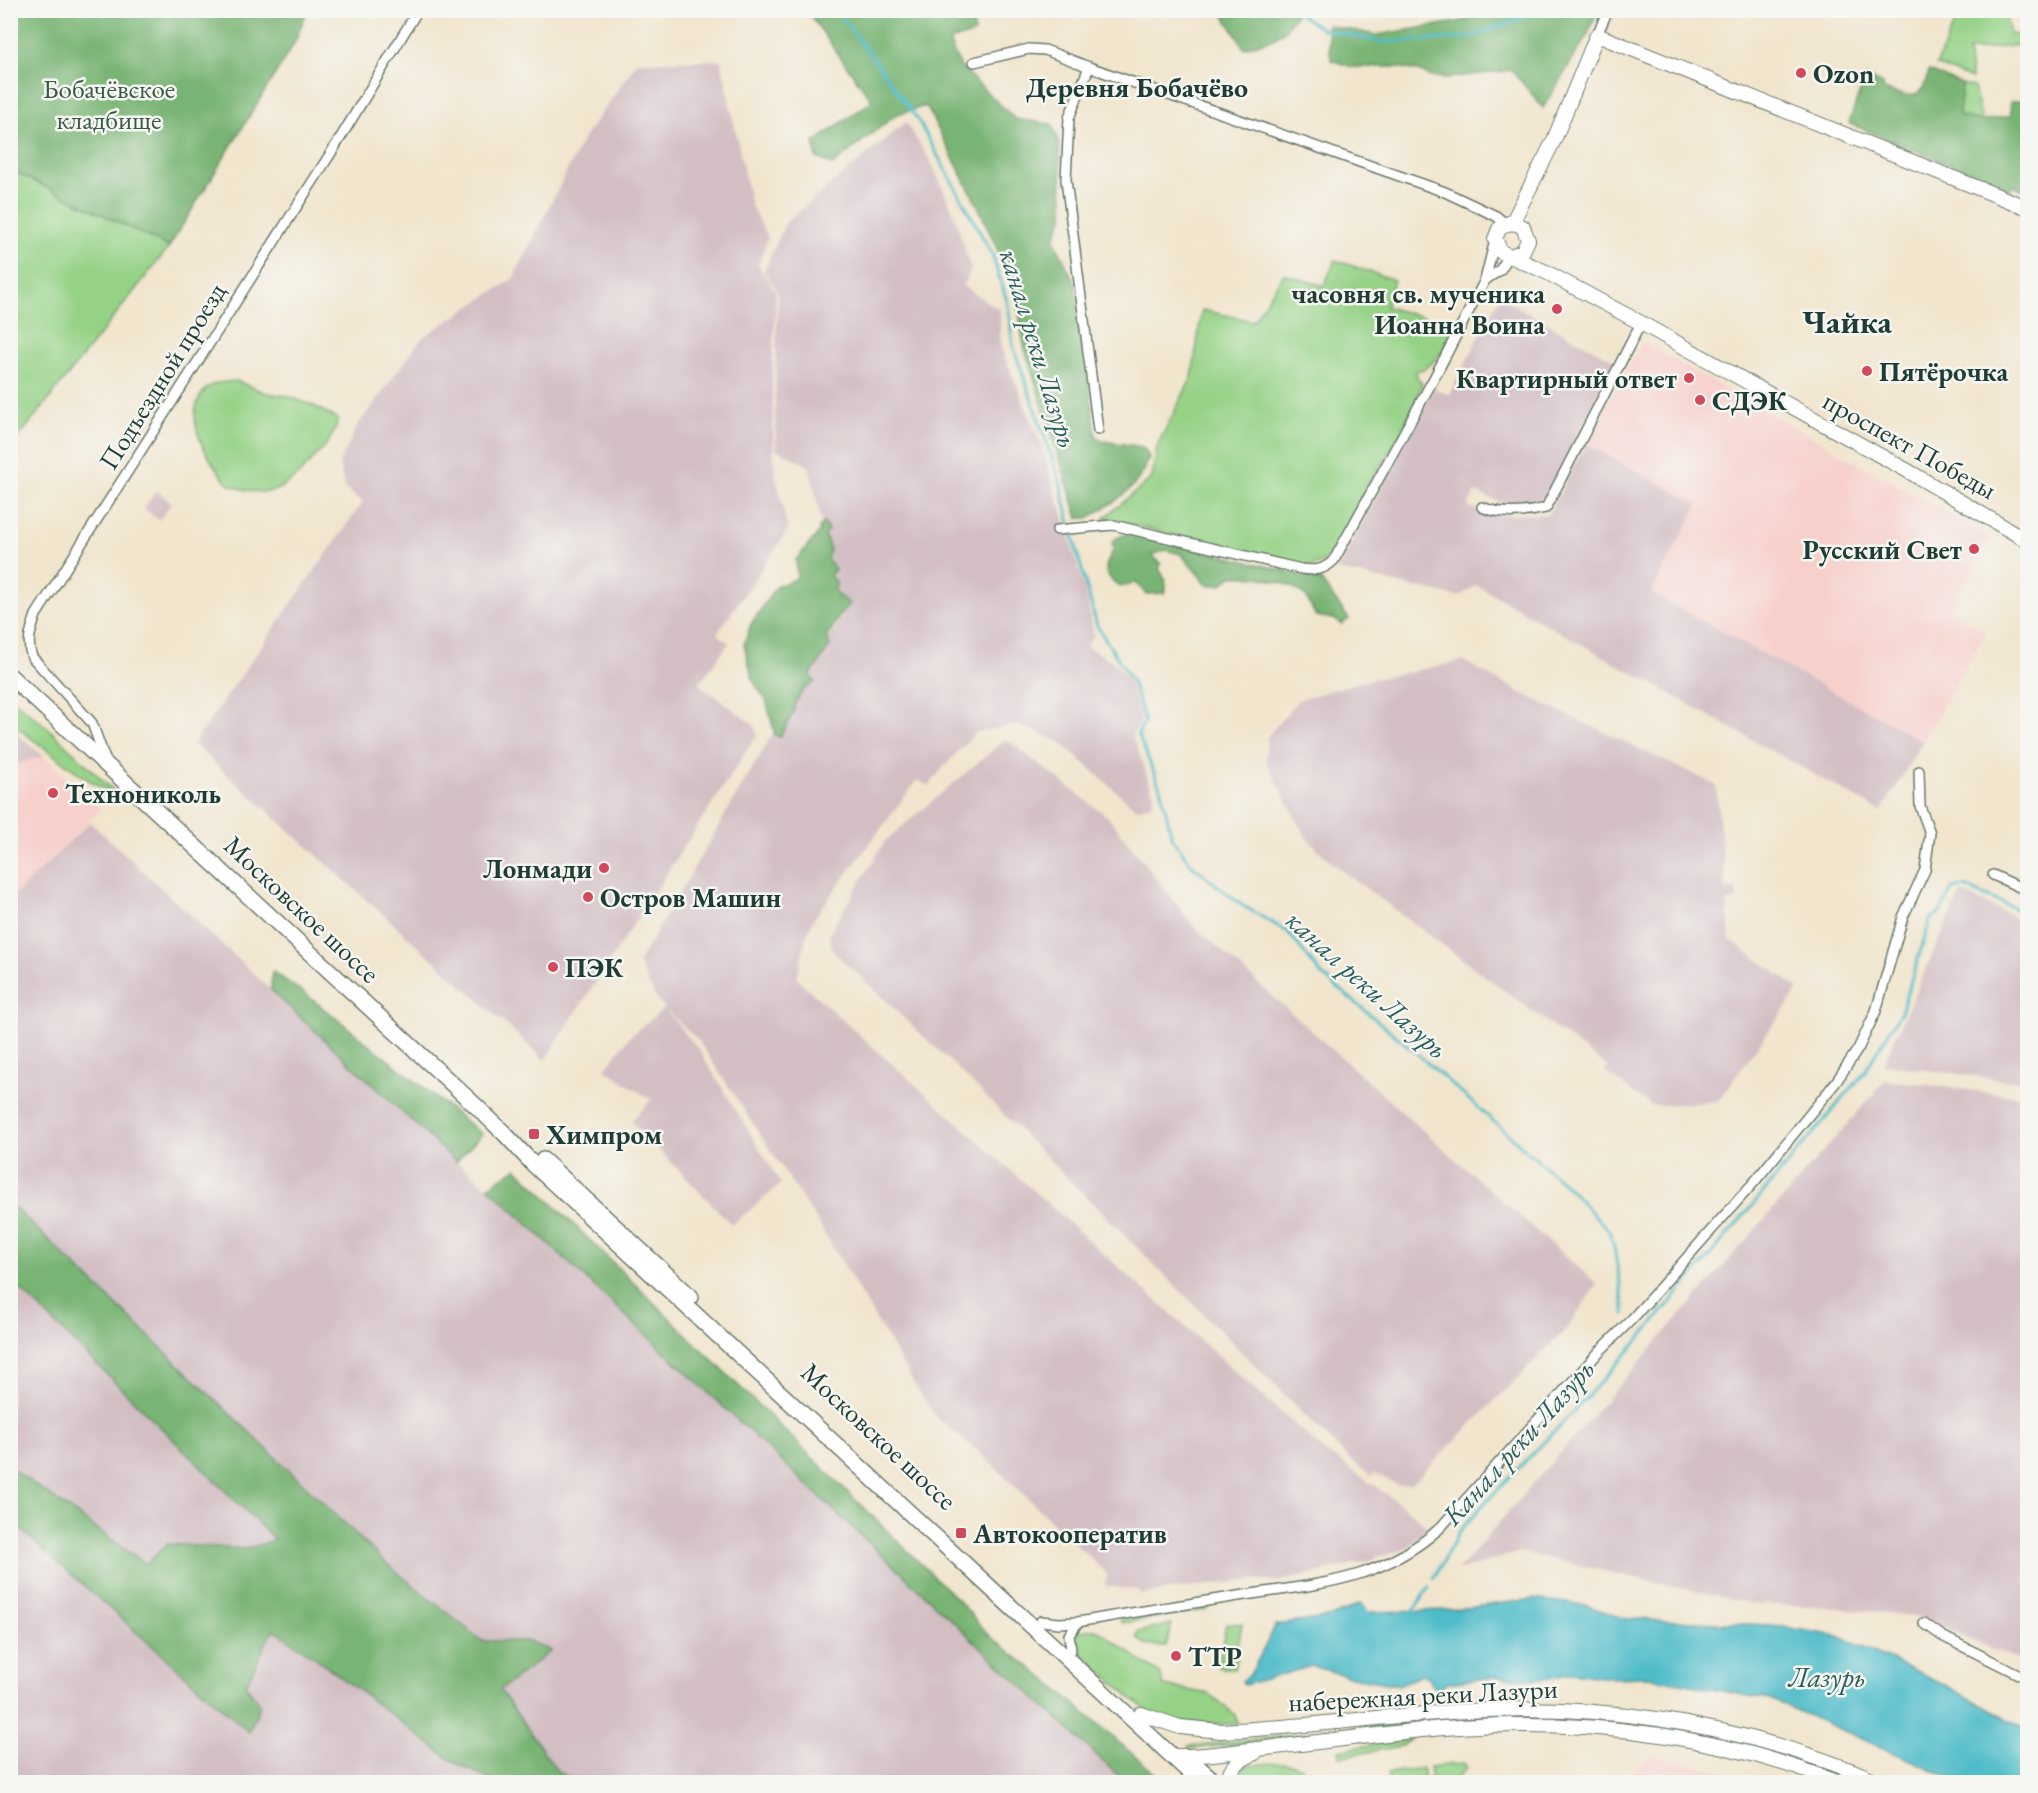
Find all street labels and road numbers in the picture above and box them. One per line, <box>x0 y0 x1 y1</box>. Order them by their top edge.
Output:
street label: Подъездной проезд <box>91 276 233 476</box>
street label: проспект Победы <box>1817 383 2003 507</box>
street label: Московское шоссе <box>217 828 387 990</box>
street label: Московское шоссе <box>794 1355 964 1517</box>
street label: набережная реки Лазури <box>1287 1670 1559 1720</box>

